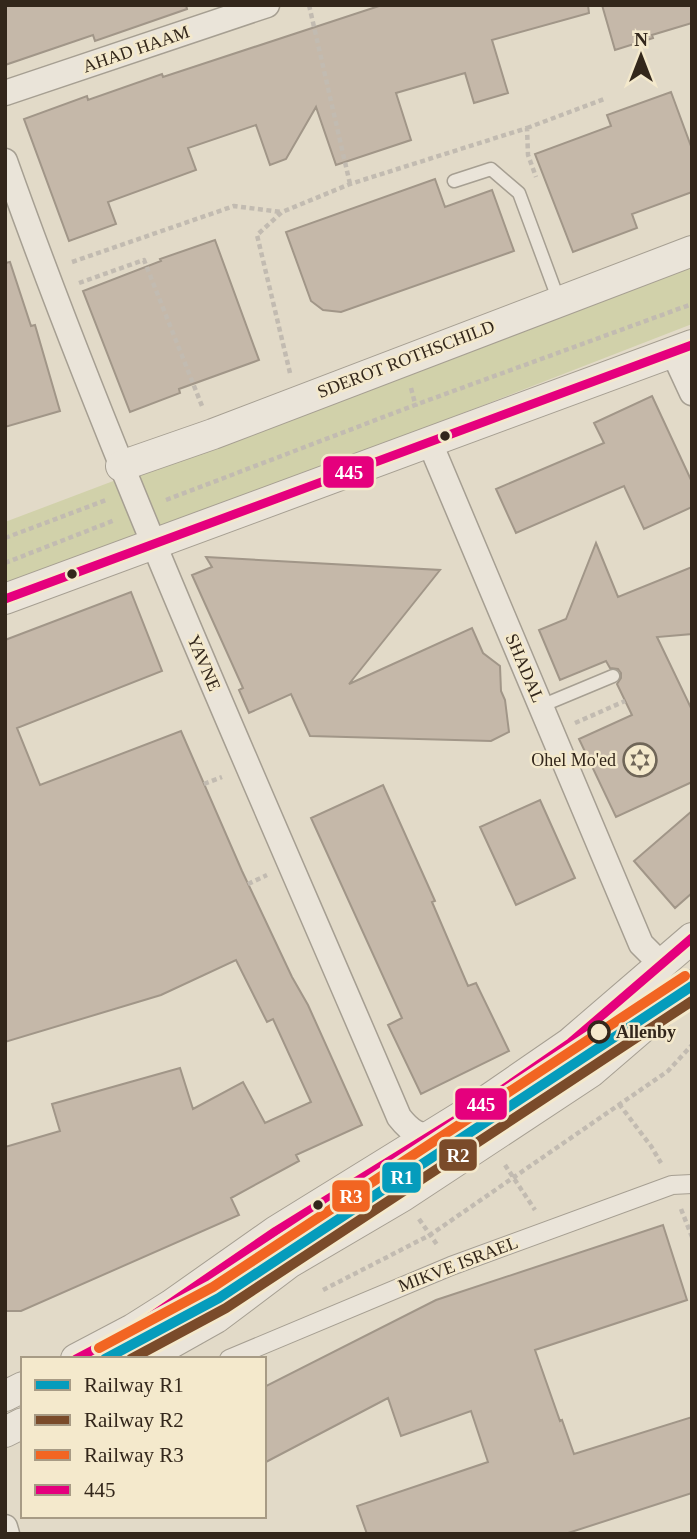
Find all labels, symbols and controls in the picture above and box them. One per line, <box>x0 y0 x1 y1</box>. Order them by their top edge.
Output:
street label: AHAD HAAM <box>80 21 192 77</box>
north arrow <box>606 21 676 91</box>
text: N <box>634 29 648 50</box>
street label: SDEROT ROTHSCHILD <box>315 316 497 402</box>
unlabelled marker <box>438 429 452 443</box>
line badge: 445 <box>322 455 375 489</box>
text: 445 <box>335 462 363 483</box>
unlabelled marker <box>65 567 79 581</box>
street label: SHADAL <box>502 630 548 706</box>
street label: YAVNE <box>183 632 225 694</box>
synagogue icon: Ohel Mo'ed <box>621 741 659 779</box>
place label: Ohel Mo'ed <box>531 750 616 770</box>
marker: Allenby <box>588 1021 610 1043</box>
place label: Allenby <box>616 1022 676 1042</box>
line badge: 445 <box>454 1087 508 1121</box>
text: 445 <box>467 1094 495 1115</box>
line badge: R2 <box>438 1138 478 1172</box>
text: R2 <box>446 1145 470 1166</box>
line badge: R1 <box>381 1161 422 1194</box>
text: R1 <box>390 1167 414 1188</box>
line badge: R3 <box>331 1179 371 1213</box>
text: R3 <box>339 1186 363 1207</box>
unlabelled marker <box>311 1198 325 1212</box>
street label: MIKVE ISRAEL <box>395 1232 521 1296</box>
legend <box>21 1357 266 1518</box>
text: Railway R1 <box>84 1373 184 1397</box>
text: Railway R2 <box>84 1408 184 1432</box>
text: Railway R3 <box>84 1443 184 1467</box>
text: 445 <box>84 1478 116 1502</box>

